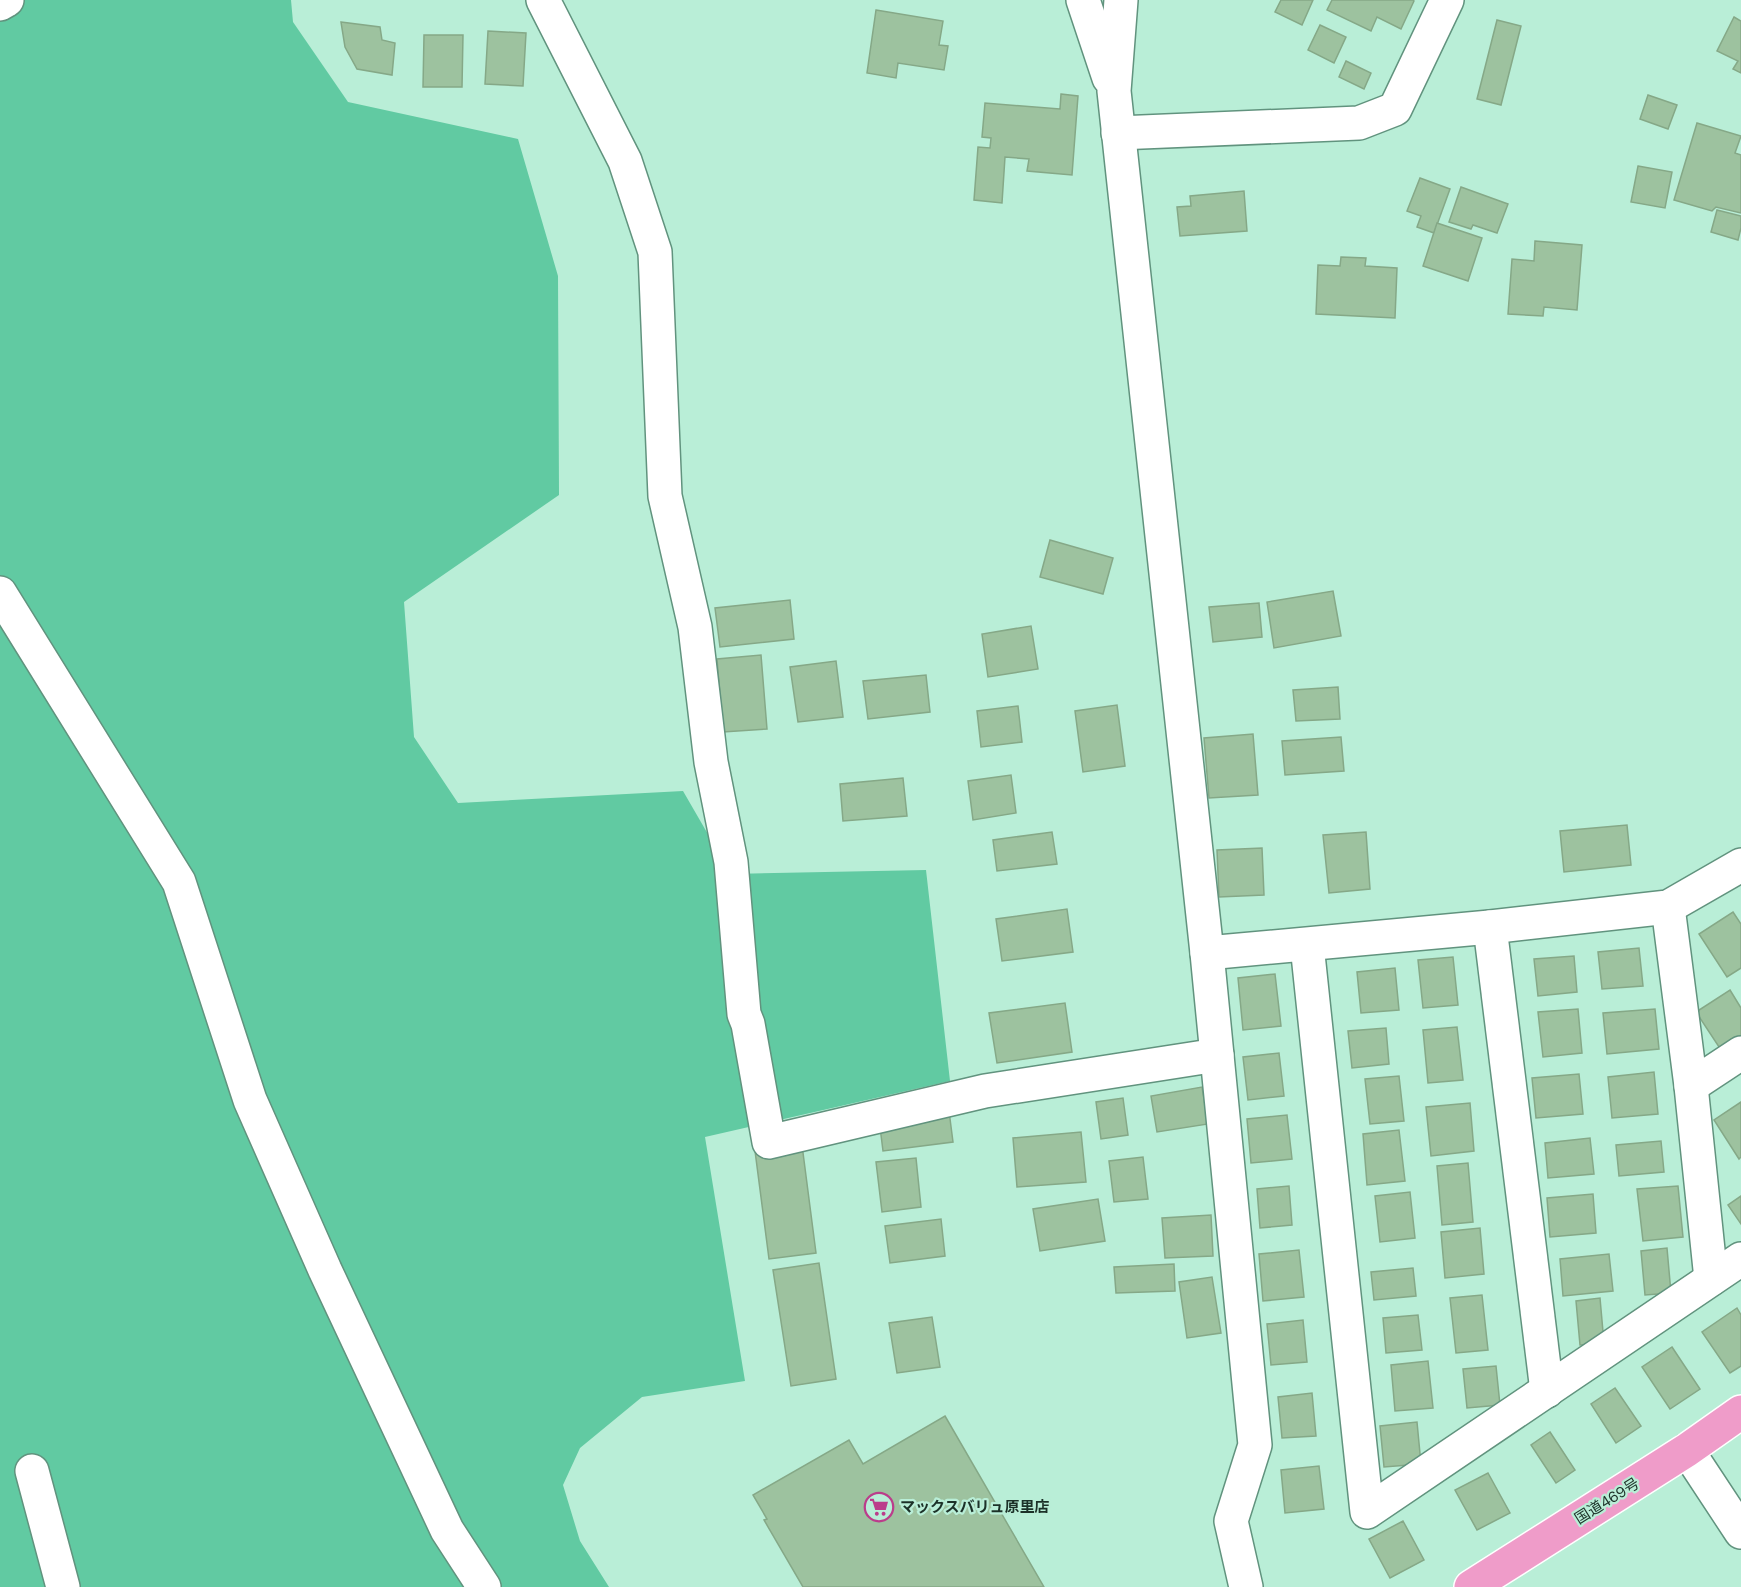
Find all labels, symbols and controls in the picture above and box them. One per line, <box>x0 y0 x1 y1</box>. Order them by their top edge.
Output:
street label: 国道469号 <box>1571 1473 1643 1529</box>
supermarket icon: マックスバリュ原里店 <box>863 1491 895 1523</box>
place label: マックスバリュ原里店 <box>900 1497 1050 1517</box>

